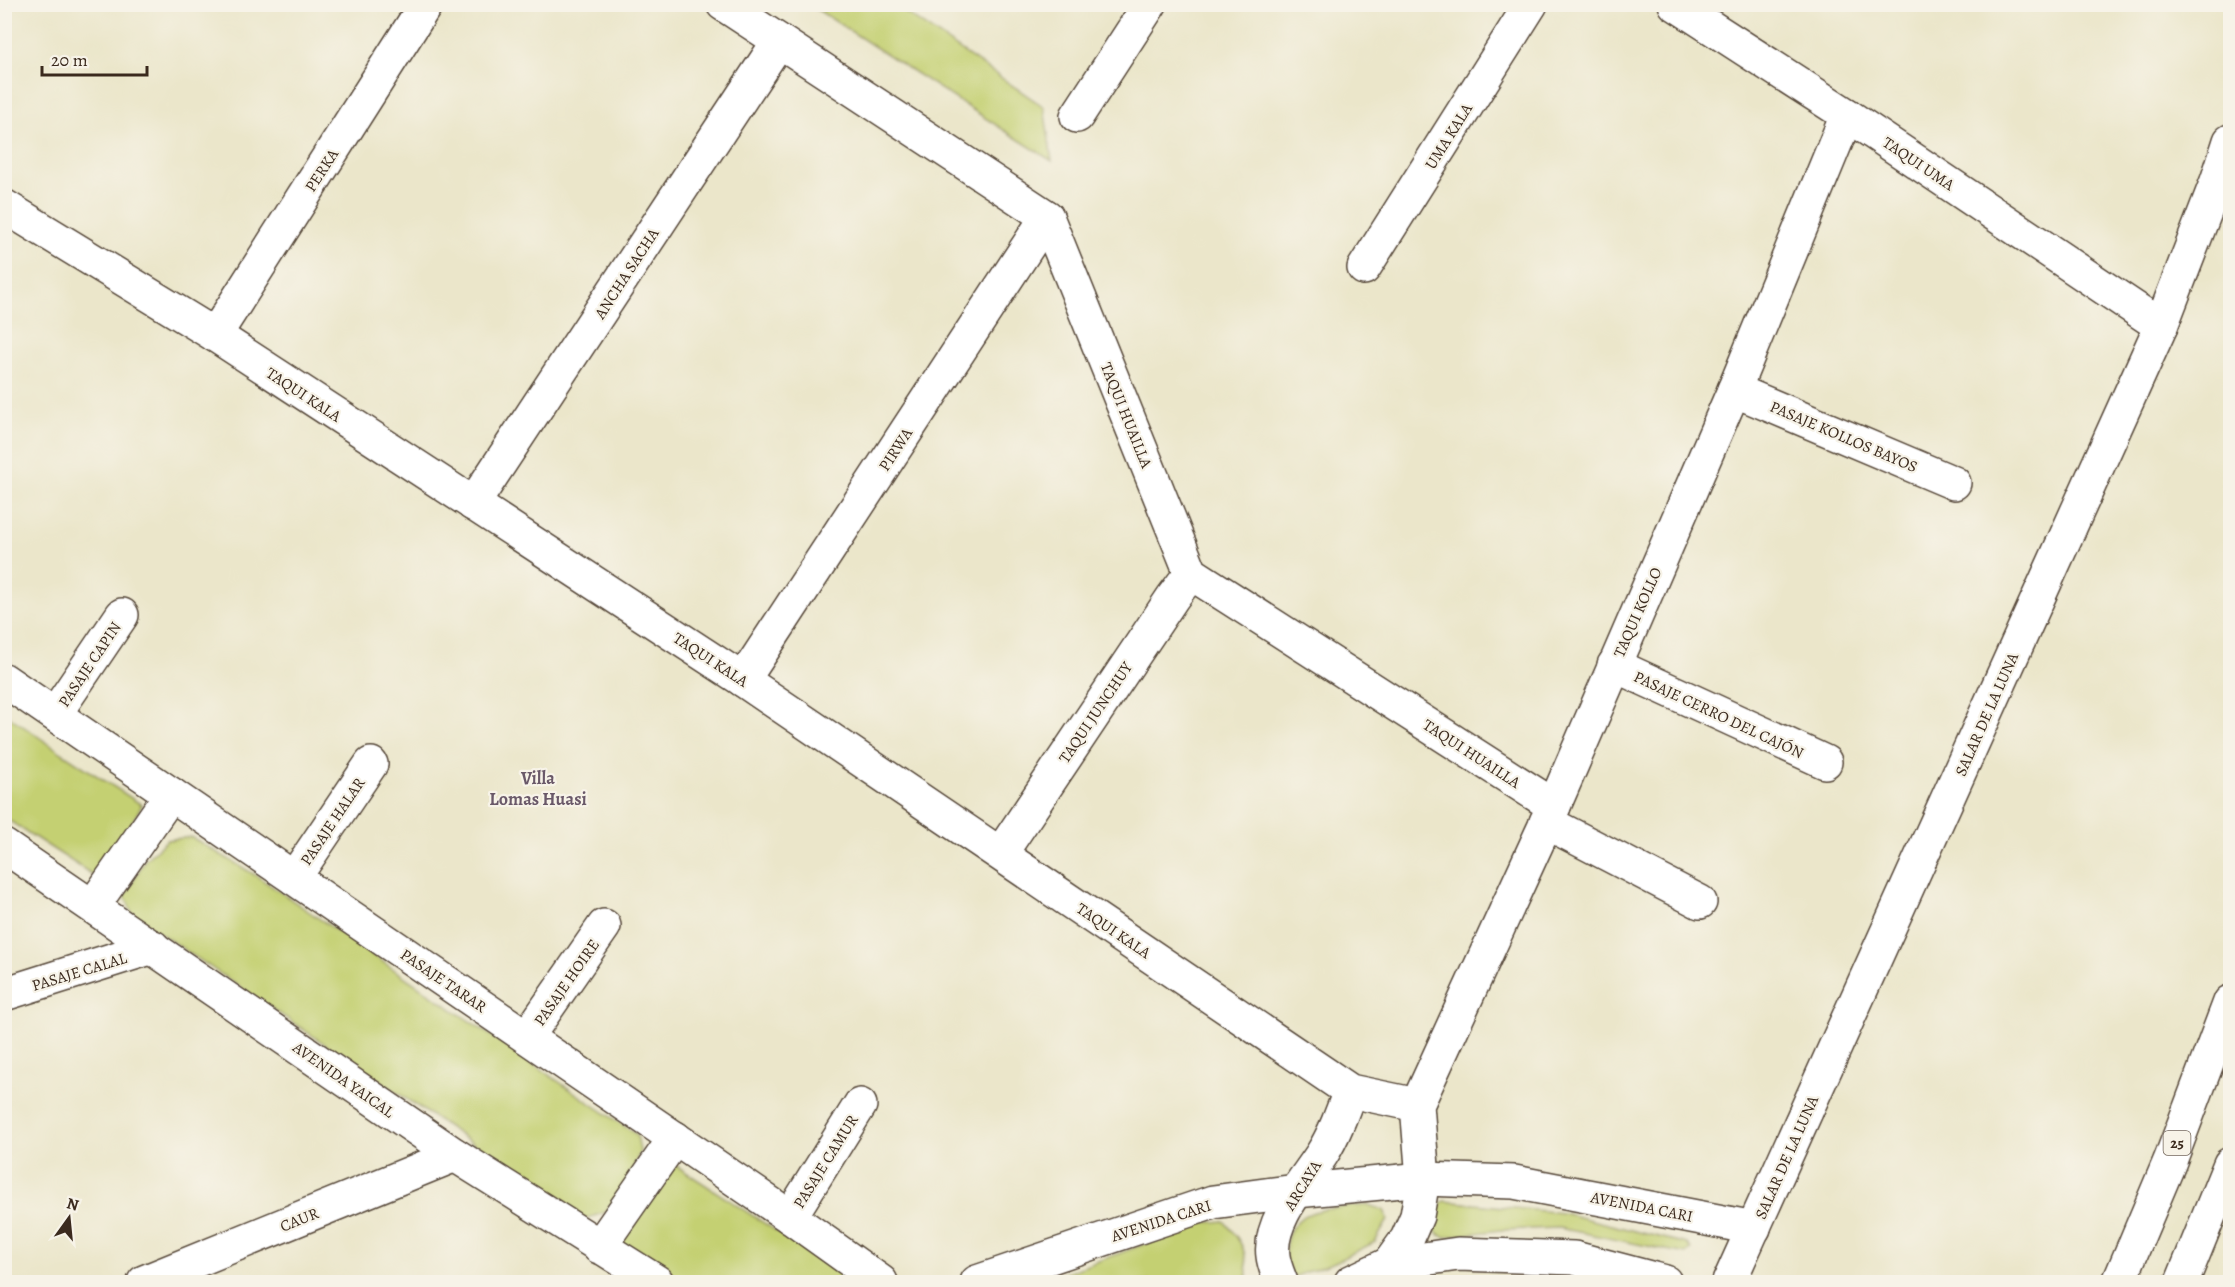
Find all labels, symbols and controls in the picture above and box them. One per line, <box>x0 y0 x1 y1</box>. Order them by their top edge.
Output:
scale bar <box>42 39 147 77</box>
text: 20 m <box>51 48 88 72</box>
street label: UMA KALA <box>1420 99 1478 174</box>
street label: TAQUI UMA <box>1878 132 1959 196</box>
street label: PERKA <box>300 144 344 196</box>
street label: ANCHA SACHA <box>589 223 665 324</box>
street label: TAQUI HUAILLA <box>1095 359 1158 472</box>
street label: TAQUI KALA <box>262 362 346 428</box>
street label: PASAJE KOLLOS BAYOS <box>1766 396 1921 478</box>
street label: PIRWA <box>874 423 918 475</box>
street label: TAQUI KOLLO <box>1608 564 1668 661</box>
street label: PASAJE CAPIN <box>53 618 127 712</box>
street label: TAQUI KALA <box>669 627 753 693</box>
street label: SALAR DE LA LUNA <box>1950 648 2024 780</box>
street label: TAQUI JUNCHUY <box>1054 657 1138 768</box>
street label: PASAJE CERRO DEL CAJÓN <box>1630 666 1807 764</box>
street label: TAQUI HUAILLA <box>1418 714 1525 794</box>
district label: Villa Lomas Huasi <box>489 766 587 811</box>
street label: PASAJE HALAR <box>295 773 371 870</box>
street label: TAQUI KALA <box>1072 898 1156 964</box>
street label: PASAJE HOIRE <box>529 935 605 1030</box>
street label: PASAJE TARAR <box>396 944 491 1018</box>
street label: PASAJE CALAL <box>29 947 130 997</box>
street label: AVENIDA YAICAL <box>287 1036 399 1124</box>
street label: SALAR DE LA LUNA <box>1750 1091 1824 1223</box>
street label: PASAJE CAMUR <box>788 1110 864 1213</box>
road number: 25 <box>2164 1131 2190 1155</box>
street label: ARCAYA <box>1278 1156 1327 1216</box>
street label: AVENIDA CARI <box>1588 1186 1695 1228</box>
north arrow <box>39 1188 99 1248</box>
text: N <box>64 1192 81 1217</box>
street label: AVENIDA CARI <box>1108 1194 1214 1248</box>
street label: CAUR <box>277 1202 322 1238</box>

